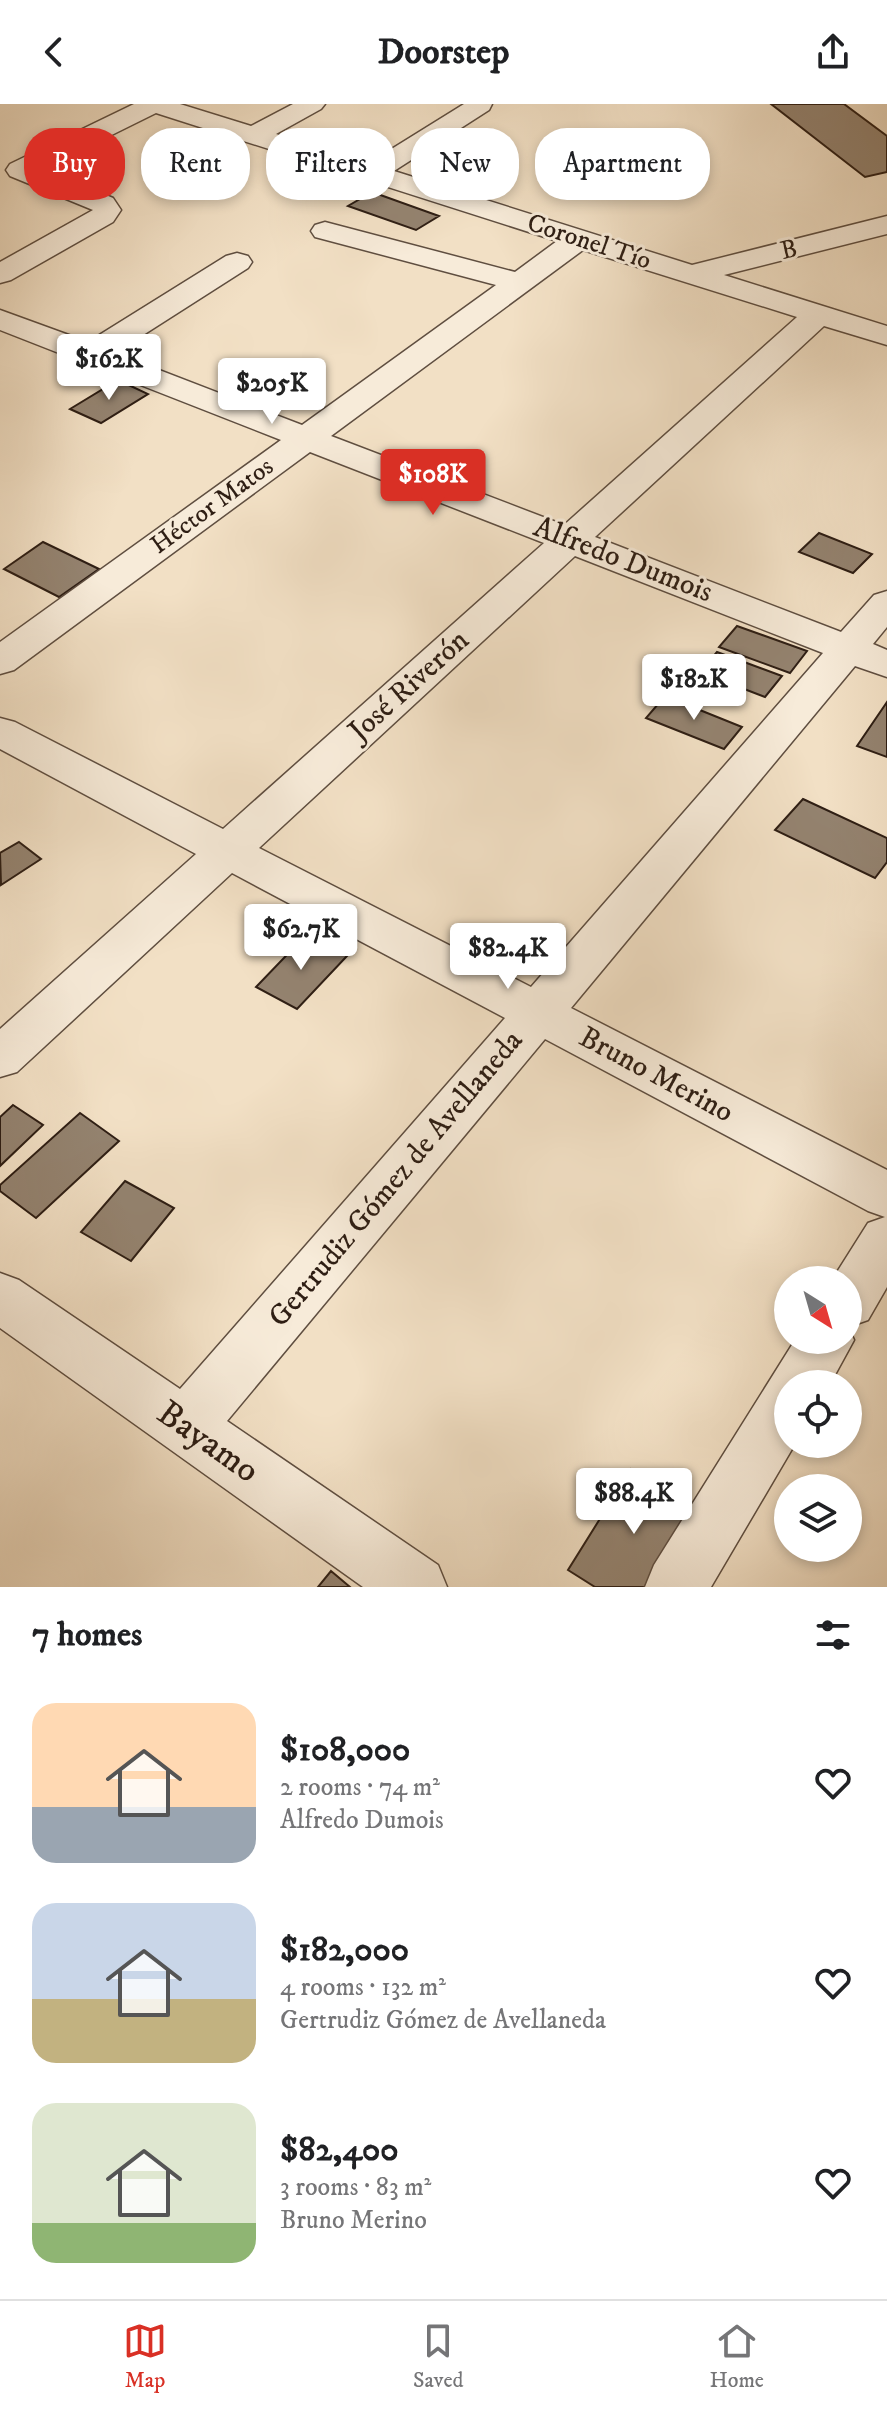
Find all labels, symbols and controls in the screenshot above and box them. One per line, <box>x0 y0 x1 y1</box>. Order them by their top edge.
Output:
icon: back <box>32 30 76 74</box>
text: Doorstep <box>378 30 509 75</box>
icon: share <box>811 30 855 74</box>
chip: Buy <box>24 128 125 200</box>
chip: Rent <box>141 128 250 200</box>
chip: Filters <box>266 128 395 200</box>
chip: New <box>411 128 519 200</box>
chip: Apartment <box>535 128 710 200</box>
street label: Coronel Tío <box>523 206 655 278</box>
street label: B <box>777 232 801 268</box>
pin: $162K <box>53 334 165 402</box>
text: $162K <box>75 343 143 376</box>
pin: $205K <box>216 358 328 426</box>
text: $205K <box>236 367 308 400</box>
pin: $108K <box>377 449 489 517</box>
street label: Héctor Matos <box>144 450 280 562</box>
text: $108K <box>399 458 467 491</box>
street label: Alfredo Dumois <box>528 509 718 611</box>
street label: José Riverón <box>339 622 477 752</box>
pin: $182K <box>638 654 750 722</box>
text: $182K <box>660 663 728 696</box>
pin: $62.7K <box>236 904 366 972</box>
text: $62.7K <box>262 913 340 946</box>
pin: $82.4K <box>443 923 573 991</box>
text: $82.4K <box>468 932 548 965</box>
street label: Bruno Merino <box>572 1019 740 1131</box>
street label: Gertrudiz Gómez de Avellaneda <box>261 1023 531 1335</box>
north arrow <box>774 1266 862 1354</box>
map controls <box>774 1266 862 1562</box>
button: locate <box>774 1370 862 1458</box>
street label: Bayamo <box>148 1391 268 1493</box>
pin: $88.4K <box>569 1468 699 1536</box>
button: layers <box>774 1474 862 1562</box>
text: $88.4K <box>594 1477 674 1510</box>
icon: filters <box>811 1613 855 1657</box>
text: 7 homes <box>32 1614 142 1656</box>
text: $108,000 <box>280 1729 410 1771</box>
icon: home <box>96 1735 192 1831</box>
icon: heart <box>811 1761 855 1805</box>
text: 2 rooms · 74 m² <box>280 1771 440 1804</box>
text: Alfredo Dumois <box>280 1804 444 1837</box>
text: $182,000 <box>280 1929 409 1971</box>
icon: home <box>96 1935 192 2031</box>
icon: heart <box>811 1961 855 2005</box>
text: 4 rooms · 132 m² <box>280 1971 446 2004</box>
text: Gertrudiz Gómez de Avellaneda <box>280 2004 606 2037</box>
text: $82,400 <box>280 2129 399 2171</box>
icon: home <box>96 2135 192 2231</box>
icon: heart <box>811 2161 855 2205</box>
text: 3 rooms · 83 m² <box>280 2171 431 2204</box>
text: Bruno Merino <box>280 2204 427 2237</box>
tab: Map <box>123 2319 167 2394</box>
tab: Saved <box>413 2319 464 2394</box>
tab: Home <box>710 2319 764 2394</box>

